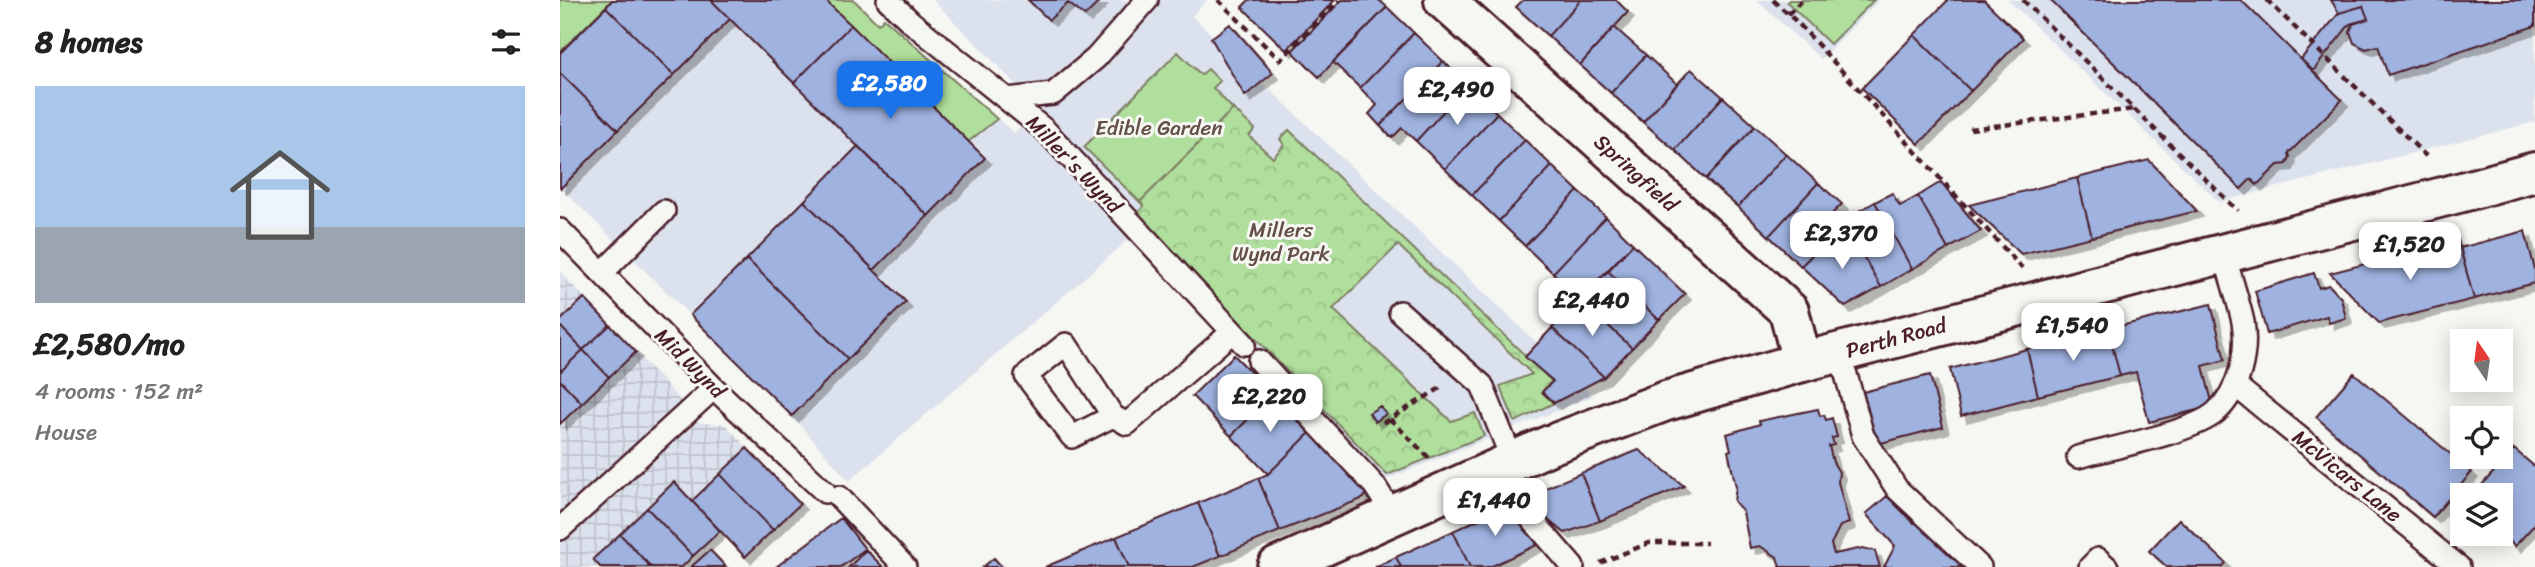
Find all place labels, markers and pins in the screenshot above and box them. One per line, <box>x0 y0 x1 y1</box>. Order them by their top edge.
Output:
pin: £2,580 <box>833 61 947 121</box>
pin: £2,490 <box>1400 68 1514 127</box>
pin: £2,370 <box>1785 212 1899 271</box>
pin: £1,520 <box>2353 222 2467 282</box>
pin: £2,440 <box>1535 278 1649 338</box>
pin: £1,540 <box>2016 304 2130 363</box>
pin: £2,220 <box>1213 374 1327 434</box>
pin: £1,440 <box>1438 478 1552 538</box>

